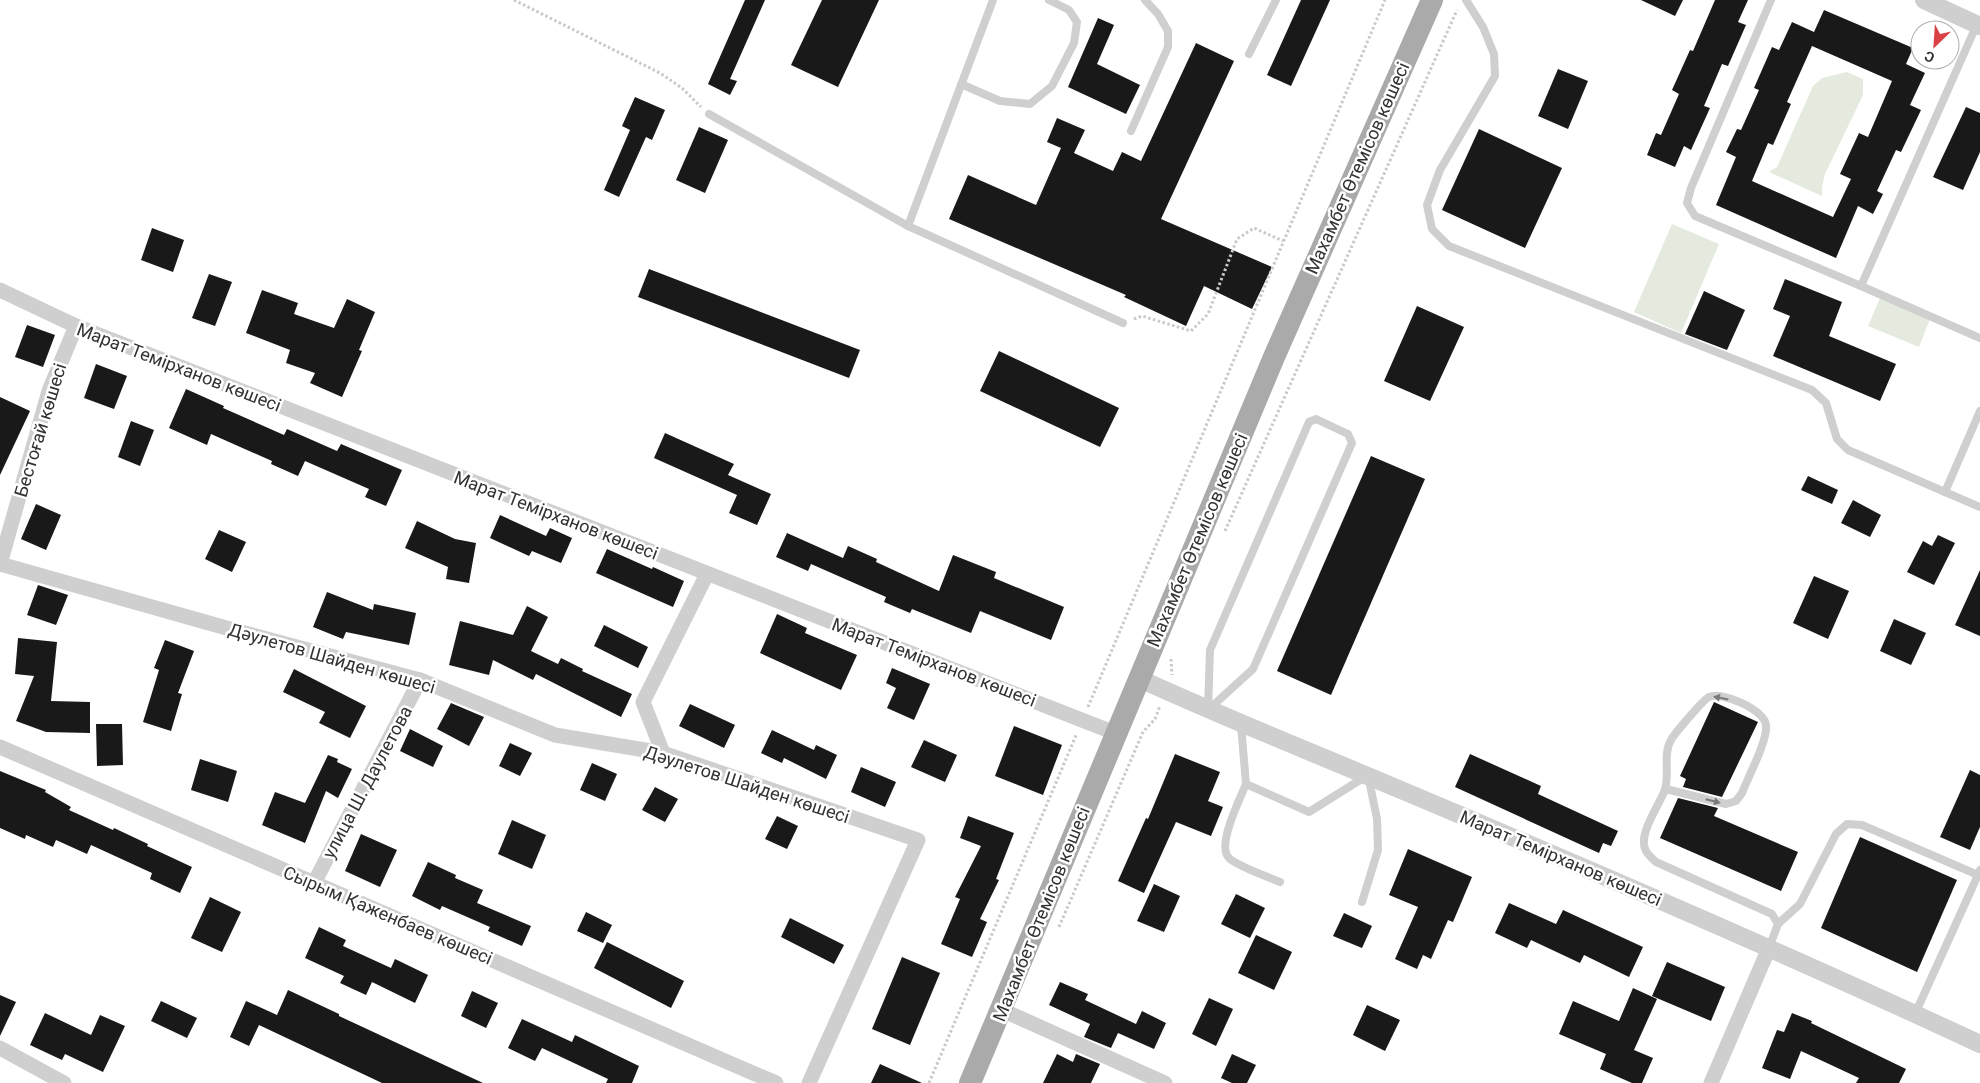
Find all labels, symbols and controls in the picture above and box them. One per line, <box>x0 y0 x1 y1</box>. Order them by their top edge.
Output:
north arrow <box>1910 20 1960 70</box>
text: С <box>1922 48 1937 66</box>
street label: Махамбет Өтемісов көшесі <box>1301 59 1413 277</box>
street label: Марат Темірханов көшесі <box>74 318 284 416</box>
street label: Бестоғай көшесі <box>10 361 70 499</box>
street label: Махамбет Өтемісов көшесі <box>1142 430 1252 650</box>
street label: Марат Темірханов көшесі <box>451 466 661 564</box>
street label: Марат Темірханов көшесі <box>829 613 1039 711</box>
street label: Дәулетов Шайден көшесі <box>226 618 438 698</box>
one-way arrow <box>1713 693 1729 701</box>
street label: улица Ш. Даулетова <box>318 702 416 862</box>
street label: Дәулетов Шайден көшесі <box>642 741 852 827</box>
one-way arrow <box>1705 797 1720 805</box>
street label: Махамбет Өтемісов көшесі <box>988 804 1094 1024</box>
street label: Марат Темірханов көшесі <box>1457 806 1665 910</box>
street label: Сырым Қаженбаев көшесі <box>280 861 496 969</box>

